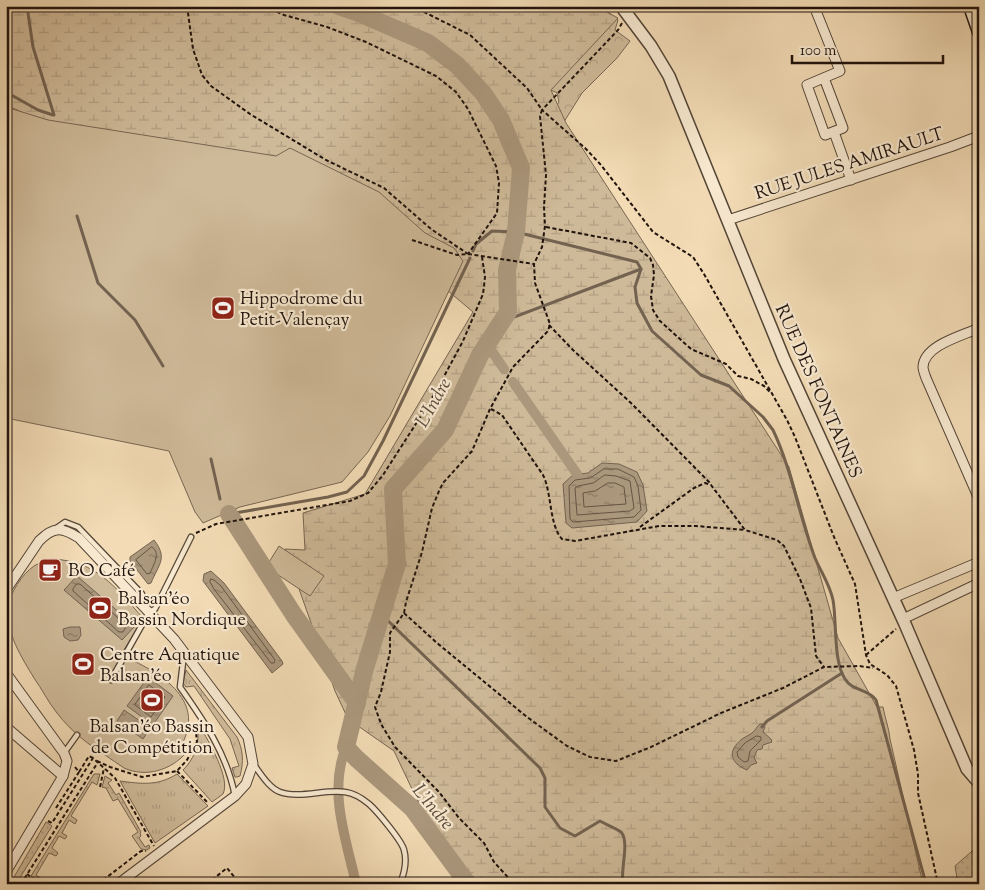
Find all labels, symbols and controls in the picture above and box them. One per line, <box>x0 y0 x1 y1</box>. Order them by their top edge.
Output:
scale bar <box>792 32 944 64</box>
text: 100 m <box>800 41 837 62</box>
street label: RUE JULES AMIRAULT <box>752 122 948 208</box>
place label: Hippodrome du Petit-Valençay <box>240 287 363 334</box>
sports icon: Hippodrome du Petit-Valençay <box>210 295 236 321</box>
street label: RUE DES FONTAINES <box>767 301 867 483</box>
water label: L'Indre <box>410 373 459 433</box>
cafe icon: BO Café <box>37 557 63 583</box>
place label: BO Café <box>68 559 135 585</box>
place label: Balsan'éo Bassin Nordique <box>118 587 246 634</box>
sports icon: Balsan'éo Bassin Nordique <box>87 595 113 621</box>
place label: Centre Aquatique Balsan'éo <box>100 643 240 690</box>
sports icon: Centre Aquatique Balsan'éo <box>70 651 96 677</box>
sports icon: Balsan'éo Bassin de Compétition <box>139 687 165 713</box>
place label: Balsan'éo Bassin de Compétition <box>90 715 215 762</box>
water label: L'Indre <box>405 779 460 837</box>

